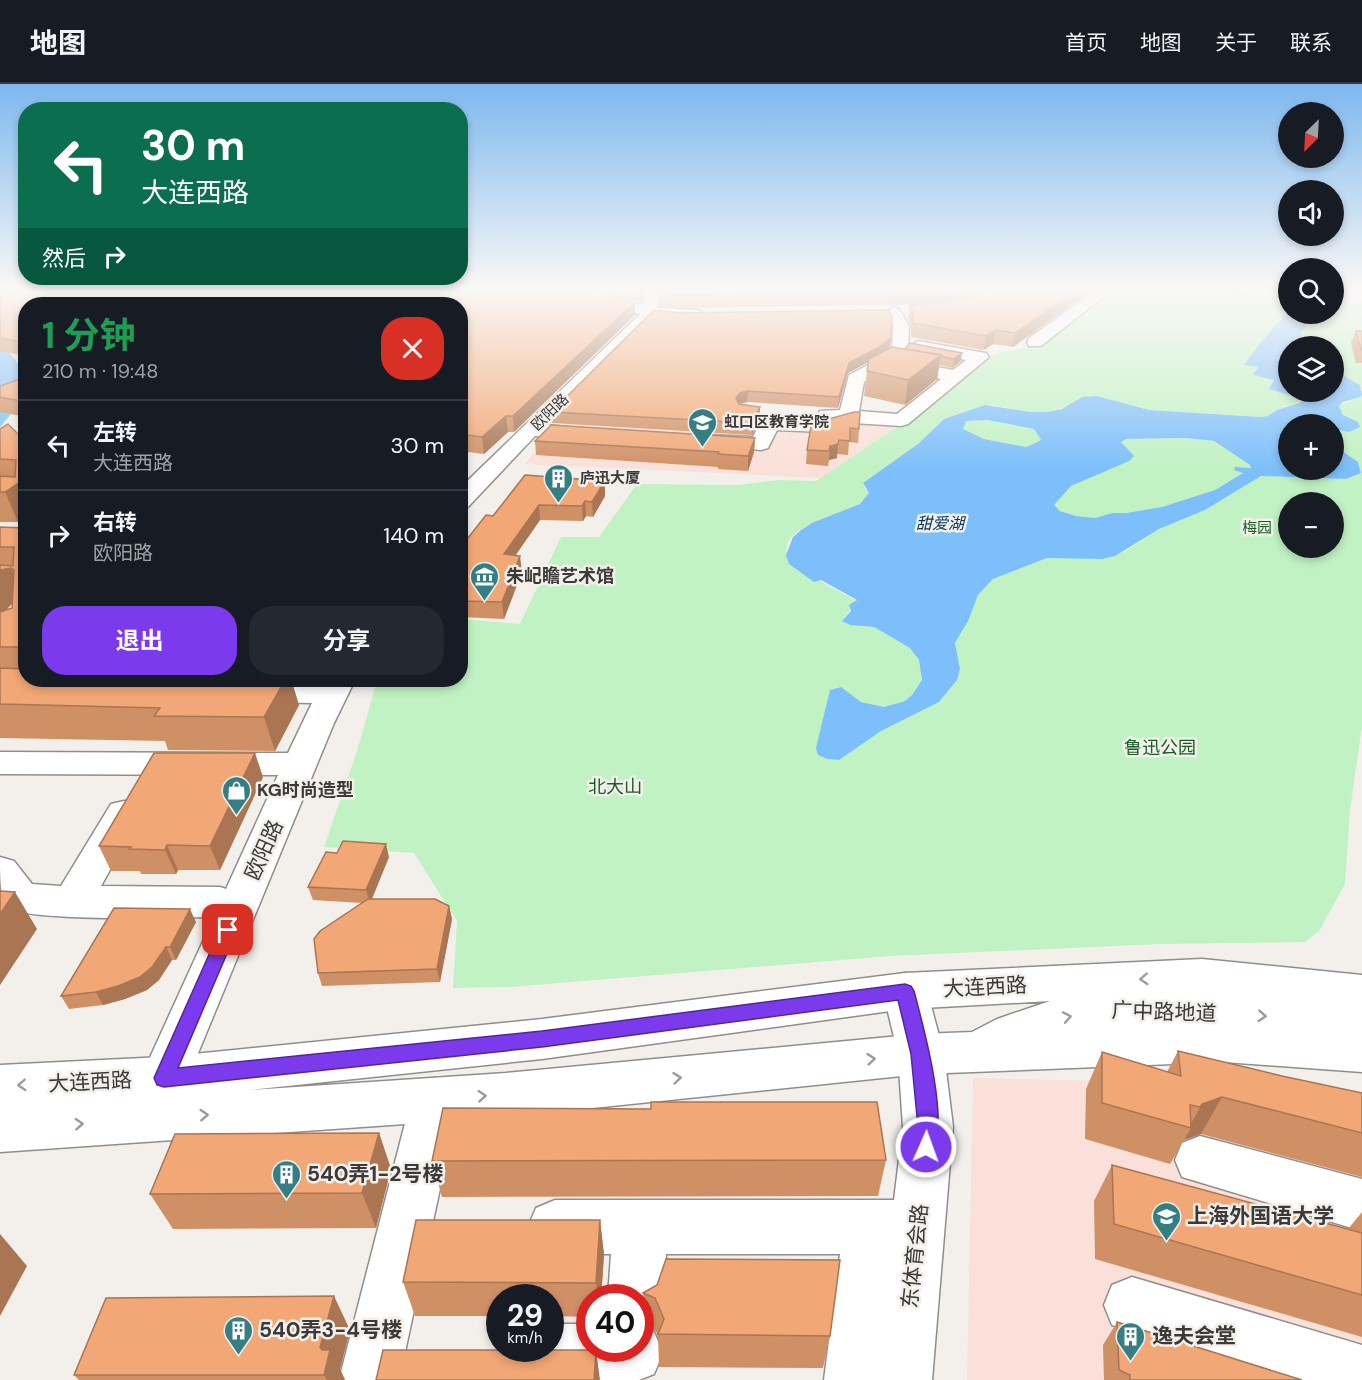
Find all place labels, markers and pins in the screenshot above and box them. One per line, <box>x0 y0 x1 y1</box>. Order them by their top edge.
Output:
school or university icon: 虹口区教育学院 <box>687 406 719 448</box>
place label: 虹口区教育学院 <box>724 412 829 432</box>
building icon: 庐迅大厦 <box>543 462 575 504</box>
place label: 庐迅大厦 <box>580 468 640 488</box>
museum icon: 朱屺瞻艺术馆 <box>469 560 501 602</box>
place label: 朱屺瞻艺术馆 <box>506 564 614 588</box>
shop icon: KG时尚造型 <box>220 774 252 816</box>
place label: KG时尚造型 <box>257 778 354 802</box>
pin <box>202 904 253 955</box>
building icon: 540弄1-2号楼 <box>270 1158 302 1200</box>
place label: 540弄1-2号楼 <box>307 1160 443 1188</box>
school or university icon: 上海外国语大学 <box>1150 1200 1182 1242</box>
place label: 上海外国语大学 <box>1187 1202 1334 1230</box>
building icon: 540弄3-4号楼 <box>222 1314 254 1356</box>
place label: 540弄3-4号楼 <box>259 1316 402 1344</box>
building icon: 逸夫会堂 <box>1115 1320 1147 1362</box>
place label: 逸夫会堂 <box>1152 1322 1236 1350</box>

